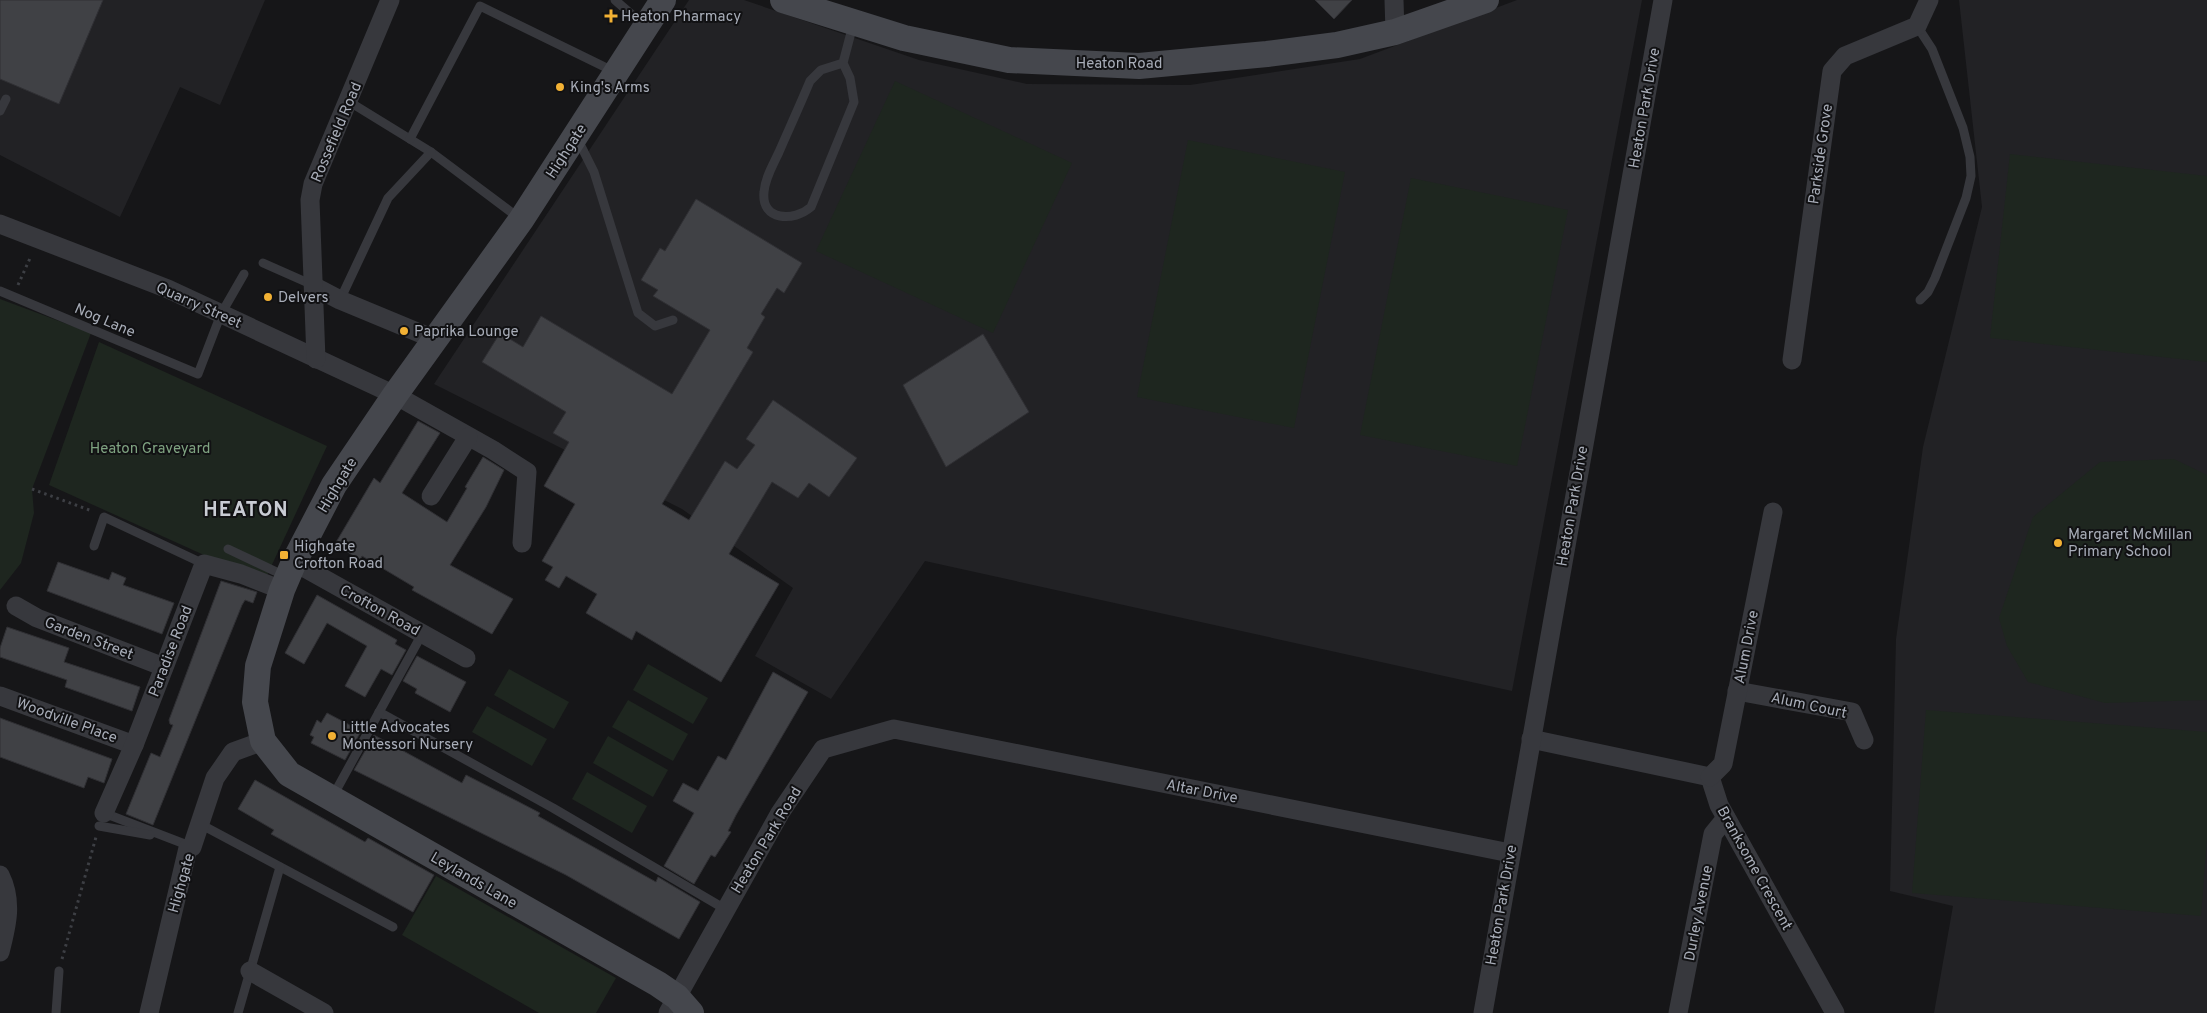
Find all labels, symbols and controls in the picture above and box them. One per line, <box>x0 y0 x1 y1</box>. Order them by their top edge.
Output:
place label: Heaton Pharmacy <box>621 8 741 27</box>
marker: Heaton Pharmacy <box>605 10 617 22</box>
street label: Heaton Park Drive <box>1626 47 1665 170</box>
street label: Heaton Road <box>1076 55 1162 74</box>
place label: King's Arms <box>570 79 650 98</box>
street label: Rossefield Road <box>308 80 367 186</box>
marker: King's Arms <box>554 81 566 93</box>
street label: Parkside Grove <box>1805 103 1838 206</box>
street label: Highgate <box>543 121 592 183</box>
street label: Quarry Street <box>152 279 244 334</box>
place label: Delvers <box>278 289 329 308</box>
marker: Delvers <box>262 291 274 303</box>
street label: Nog Lane <box>71 300 138 343</box>
place label: Paprika Lounge <box>414 323 519 342</box>
marker: Paprika Lounge <box>398 325 410 337</box>
park label: Heaton Graveyard <box>90 440 210 459</box>
street label: Heaton Park Drive <box>1554 445 1593 568</box>
street label: Highgate <box>314 455 362 517</box>
district label: HEATON <box>203 498 289 524</box>
place label: Margaret McMillan Primary School <box>2068 526 2192 562</box>
marker: Margaret McMillan Primary School <box>2052 537 2064 549</box>
place label: Highgate Crofton Road <box>294 538 383 574</box>
marker: Highgate Crofton Road <box>278 549 290 561</box>
street label: Crofton Road <box>336 581 423 641</box>
street label: Paradise Road <box>145 603 198 700</box>
street label: Alum Drive <box>1731 609 1764 686</box>
street label: Garden Street <box>41 614 136 665</box>
street label: Alum Court <box>1769 689 1848 724</box>
street label: Woodville Place <box>13 694 120 748</box>
place label: Little Advocates Montessori Nursery <box>342 719 473 755</box>
marker: Little Advocates Montessori Nursery <box>326 730 338 742</box>
street label: Altar Drive <box>1164 776 1239 809</box>
street label: Heaton Park Road <box>728 784 807 898</box>
street label: Branksome Crescent <box>1712 803 1796 934</box>
street label: Heaton Park Drive <box>1483 844 1522 967</box>
street label: Leylands Lane <box>427 849 520 914</box>
street label: Highgate <box>165 851 200 915</box>
street label: Durley Avenue <box>1681 864 1718 963</box>

